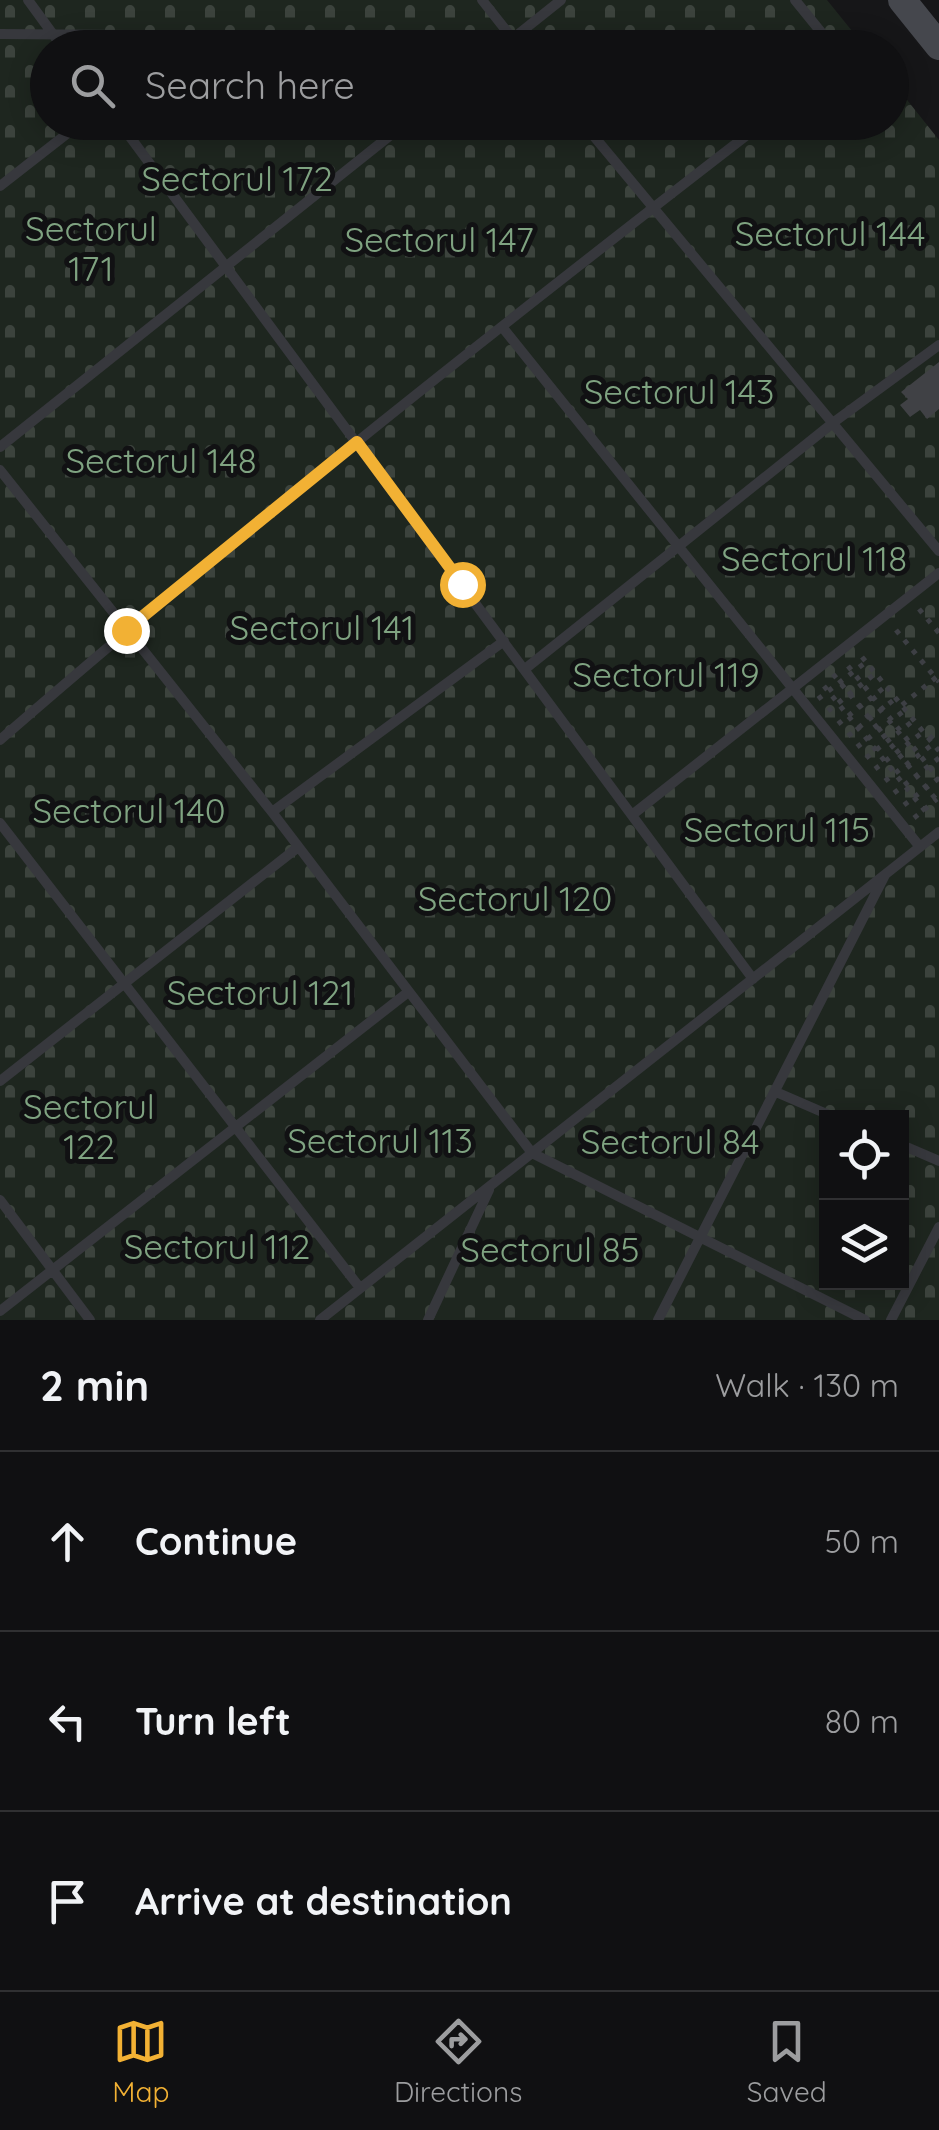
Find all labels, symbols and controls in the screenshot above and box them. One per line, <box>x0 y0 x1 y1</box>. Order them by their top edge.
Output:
search box <box>30 30 909 140</box>
icon: search <box>65 58 120 113</box>
text: Search here <box>145 61 355 109</box>
park label: Sectorul 172 <box>141 156 333 200</box>
park label: Sectorul 171 <box>25 206 157 290</box>
park label: Sectorul 144 <box>735 211 925 255</box>
park label: Sectorul 147 <box>344 217 534 261</box>
park label: Sectorul 143 <box>584 369 774 413</box>
park label: Sectorul 148 <box>65 438 257 482</box>
park label: Sectorul 118 <box>721 536 907 580</box>
route start <box>440 562 486 608</box>
park label: Sectorul 141 <box>230 605 414 649</box>
route end <box>104 608 150 654</box>
park label: Sectorul 119 <box>573 652 759 696</box>
park label: Sectorul 140 <box>32 788 226 832</box>
park label: Sectorul 115 <box>684 807 870 851</box>
park label: Sectorul 120 <box>418 876 612 920</box>
park label: Sectorul 121 <box>167 970 353 1014</box>
park label: Sectorul 122 <box>23 1084 155 1168</box>
map controls <box>819 1110 909 1290</box>
button: locate <box>819 1110 909 1200</box>
park label: Sectorul 113 <box>287 1118 473 1162</box>
park label: Sectorul 84 <box>581 1119 759 1163</box>
button: layers <box>819 1200 909 1290</box>
park label: Sectorul 112 <box>124 1224 310 1268</box>
park label: Sectorul 85 <box>460 1227 640 1271</box>
text: 2 min <box>40 1359 149 1412</box>
text: Walk · 130 m <box>715 1365 899 1405</box>
icon: ahead <box>40 1514 95 1569</box>
text: Continue <box>135 1517 297 1565</box>
text: 50 m <box>825 1521 899 1561</box>
icon: left <box>40 1694 95 1749</box>
text: Turn left <box>135 1697 291 1745</box>
text: 80 m <box>825 1701 899 1741</box>
icon: arrive <box>40 1874 95 1929</box>
text: Arrive at destination <box>135 1877 512 1925</box>
tab: Map <box>112 2014 169 2109</box>
tab: Directions <box>394 2014 522 2109</box>
tab: Saved <box>747 2014 827 2109</box>

